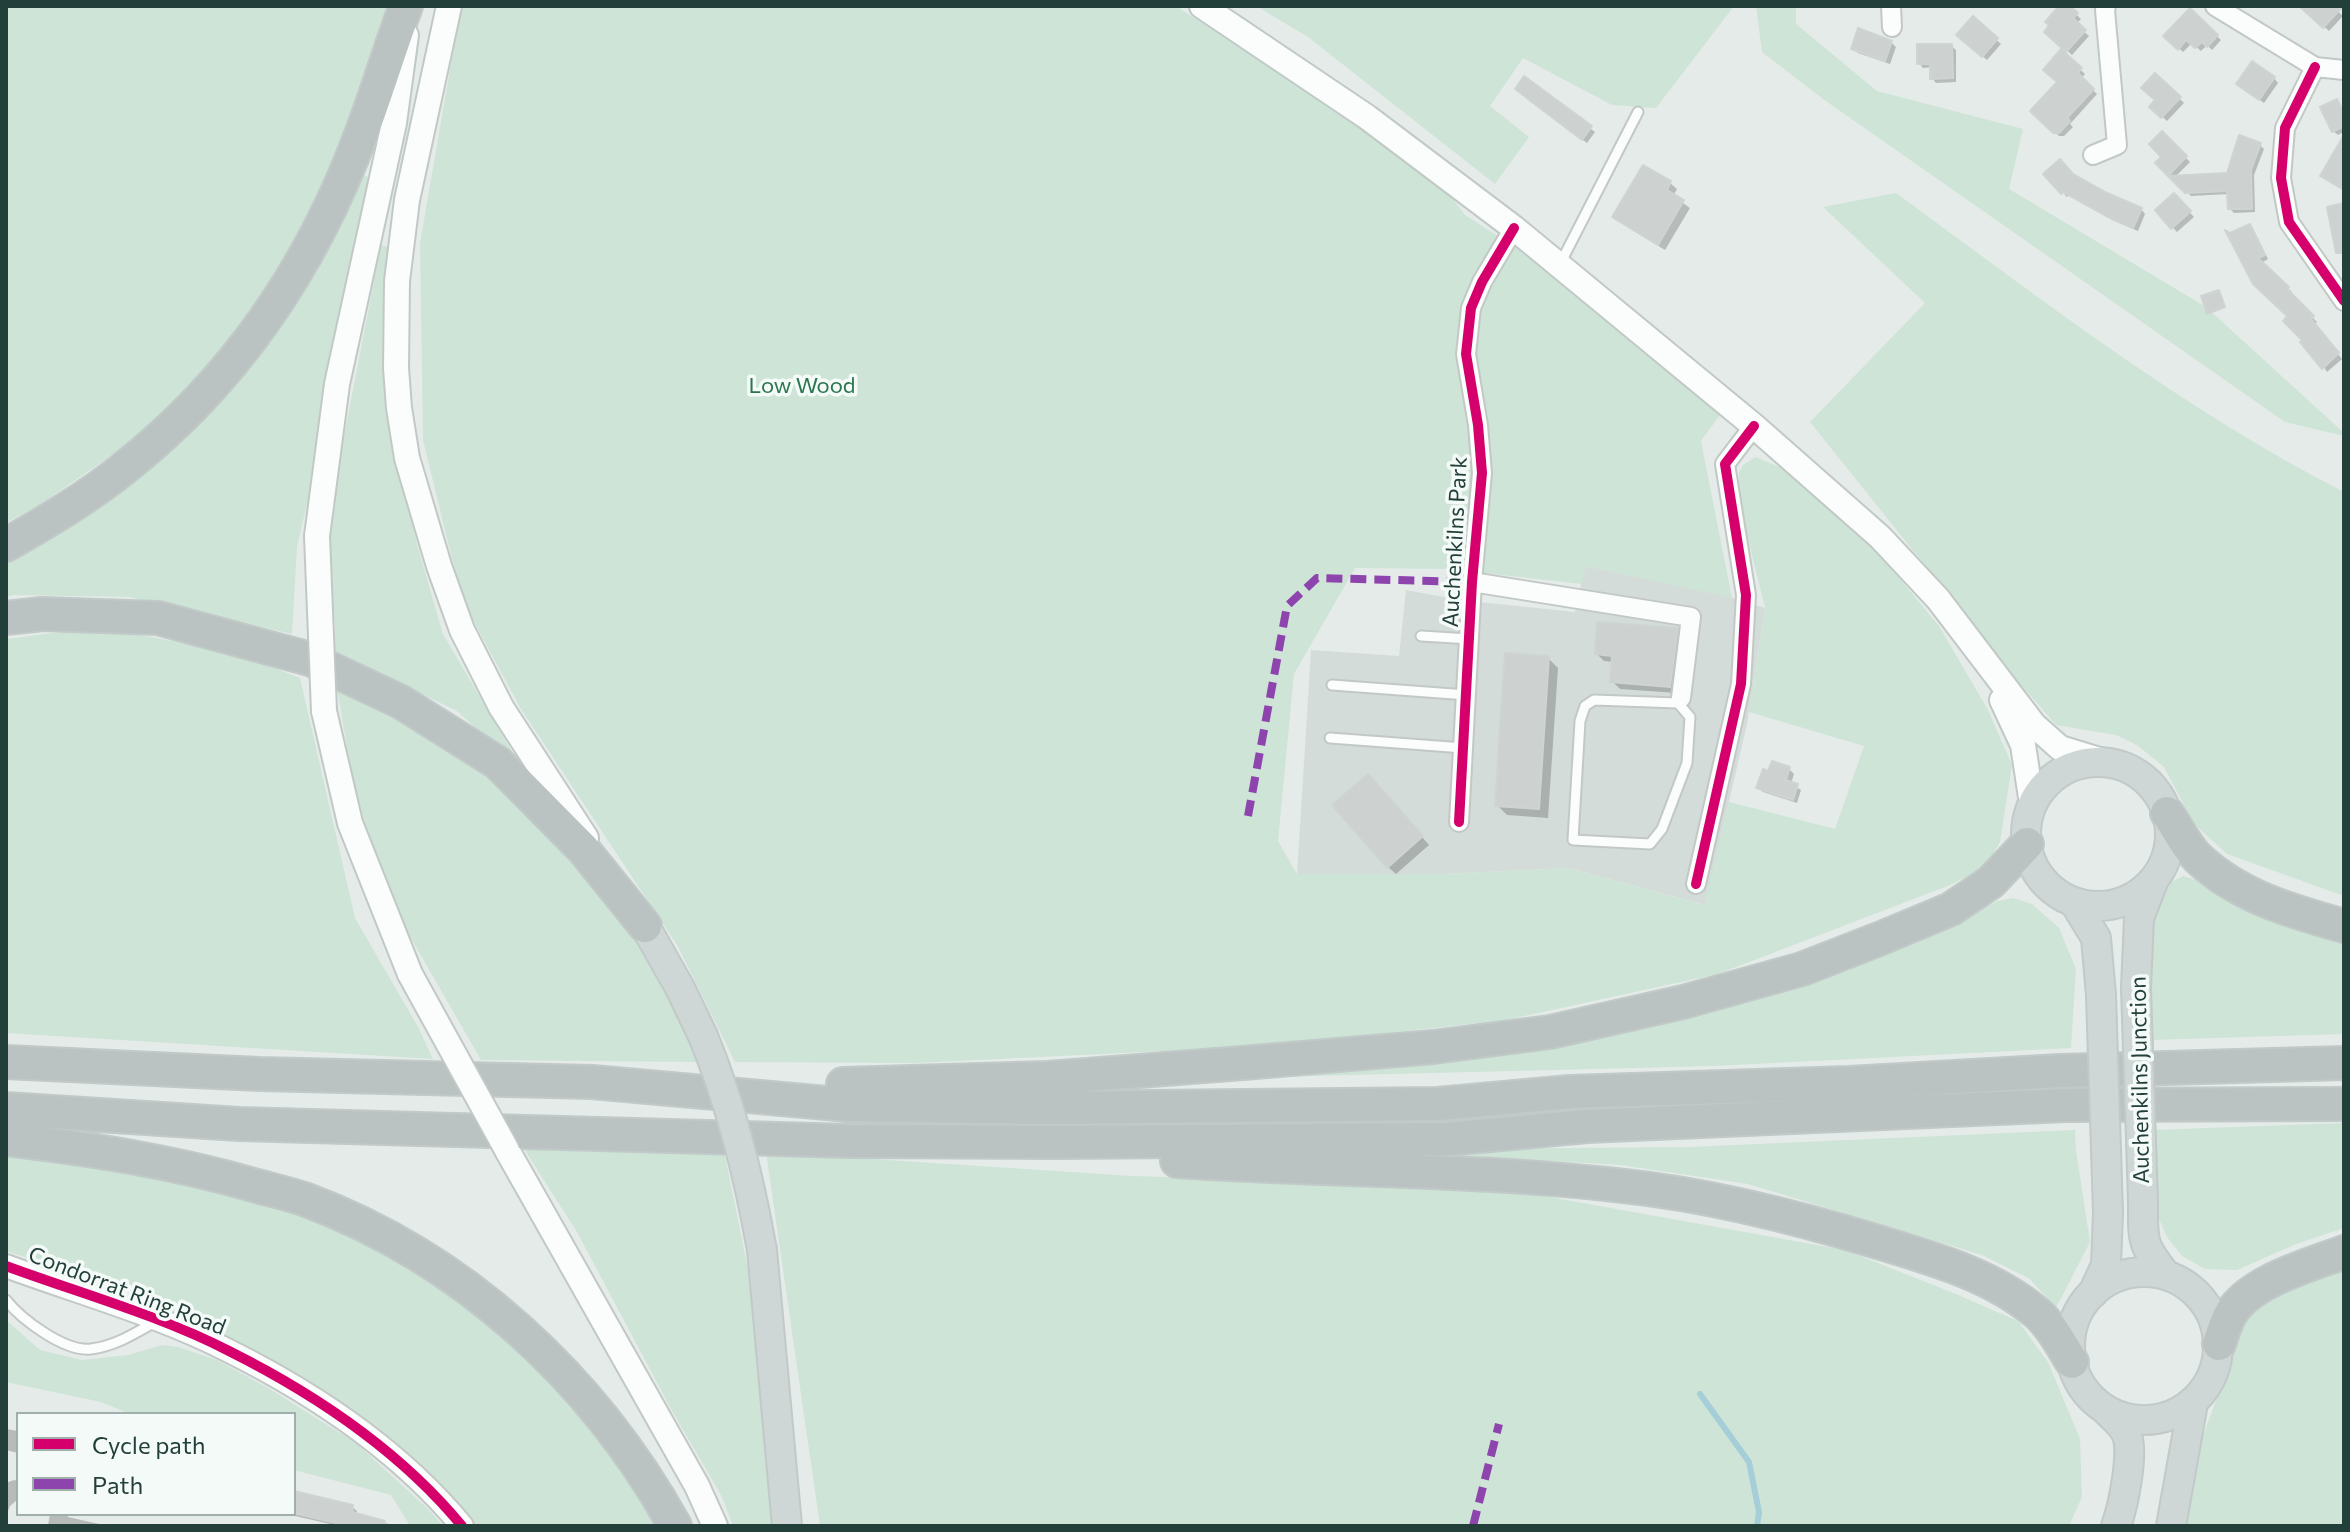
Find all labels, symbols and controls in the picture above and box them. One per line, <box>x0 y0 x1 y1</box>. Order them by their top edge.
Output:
park label: Low Wood <box>748 373 856 399</box>
street label: Auchenkilns Park <box>1437 456 1473 628</box>
street label: Auchenkilns Junction <box>2125 976 2155 1184</box>
street label: Condorrat Ring Road <box>25 1241 229 1341</box>
legend <box>16 1412 296 1516</box>
text: Cycle path <box>92 1430 206 1459</box>
text: Path <box>92 1470 143 1499</box>

